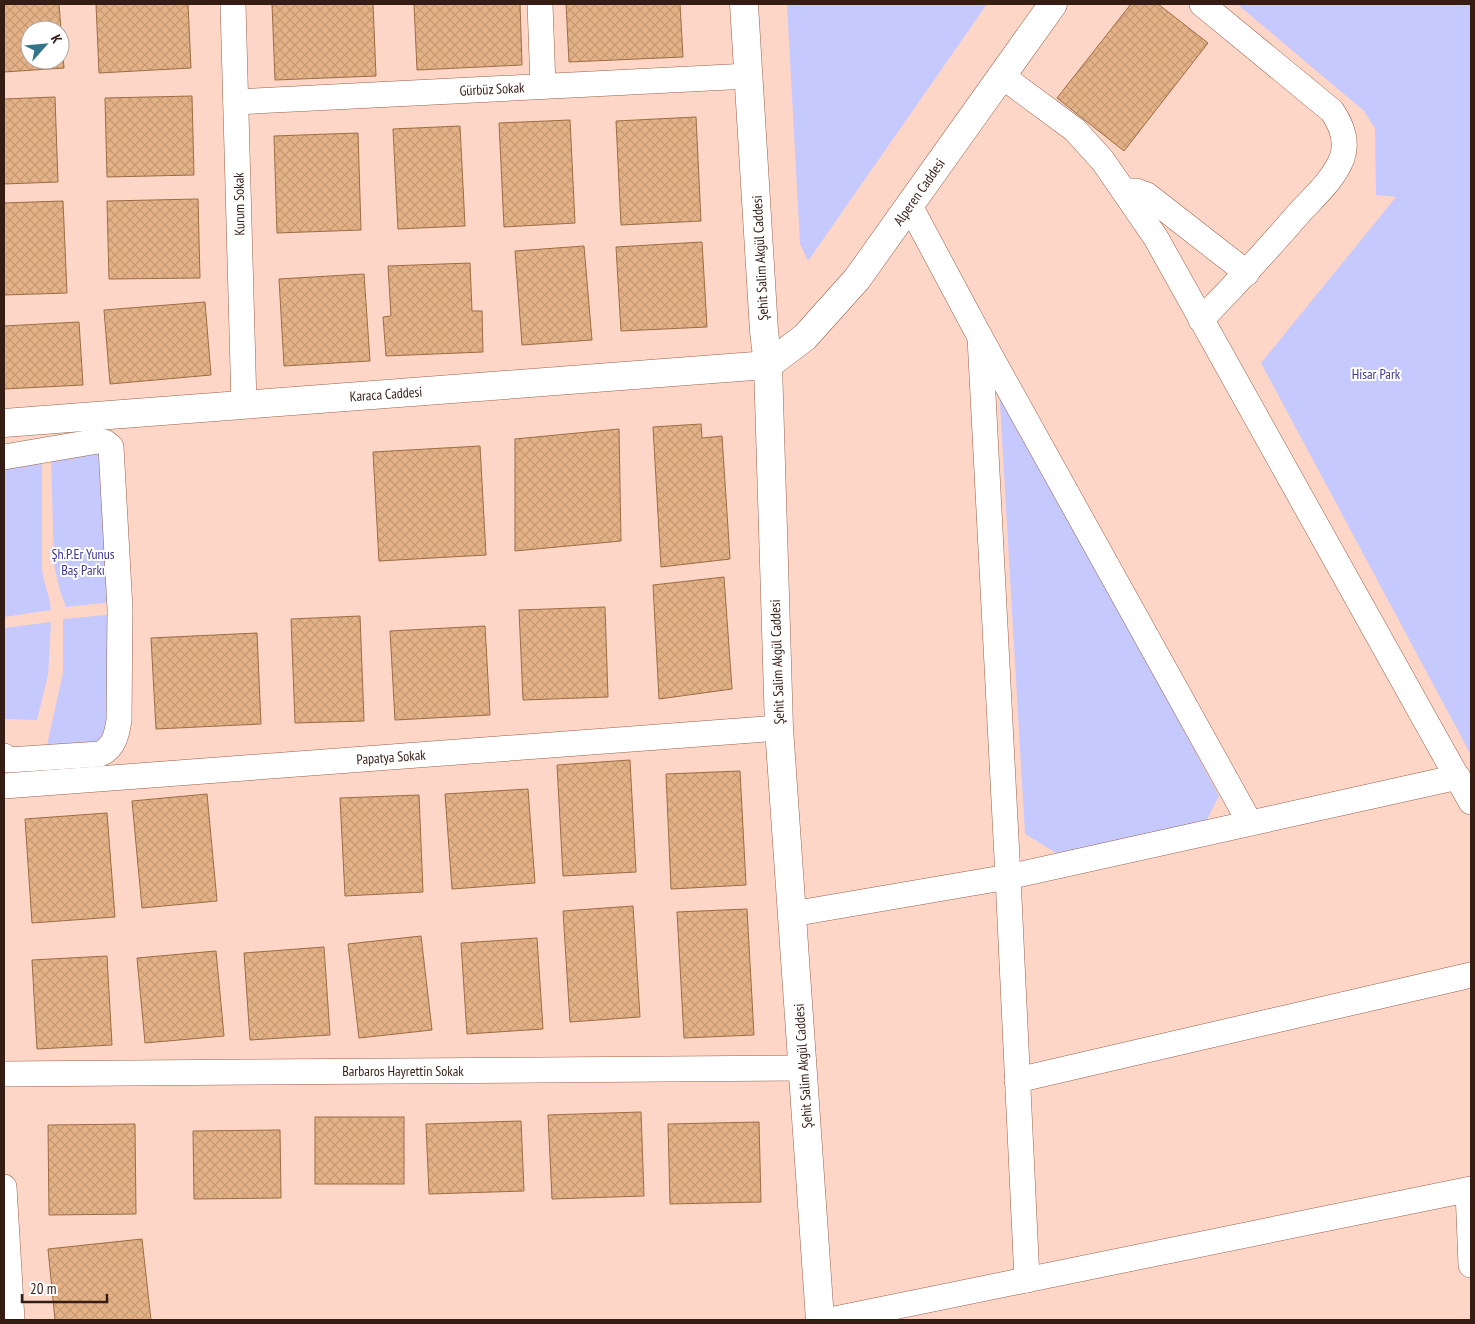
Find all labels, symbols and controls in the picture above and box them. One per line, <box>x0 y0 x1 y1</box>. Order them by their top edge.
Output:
north arrow <box>20 20 70 70</box>
text: K <box>47 32 67 47</box>
street label: Gürbüz Sokak <box>459 78 526 100</box>
street label: Alperen Caddesi <box>889 155 949 229</box>
street label: Kurum Sokak <box>229 172 249 236</box>
street label: Şehit Salim Akgül Caddesi <box>748 195 772 321</box>
park label: Hisar Park <box>1352 365 1401 383</box>
street label: Karaca Caddesi <box>349 382 423 406</box>
park label: Şh.P.Er Yunus Baş Parkı <box>51 545 115 579</box>
street label: Şehit Salim Akgül Caddesi <box>766 599 788 725</box>
street label: Papatya Sokak <box>356 746 427 768</box>
street label: Şehit Salim Akgül Caddesi <box>790 1003 816 1129</box>
street label: Barbaros Hayrettin Sokak <box>342 1062 464 1080</box>
scale bar <box>22 1272 108 1304</box>
text: 20 m <box>30 1279 56 1298</box>

